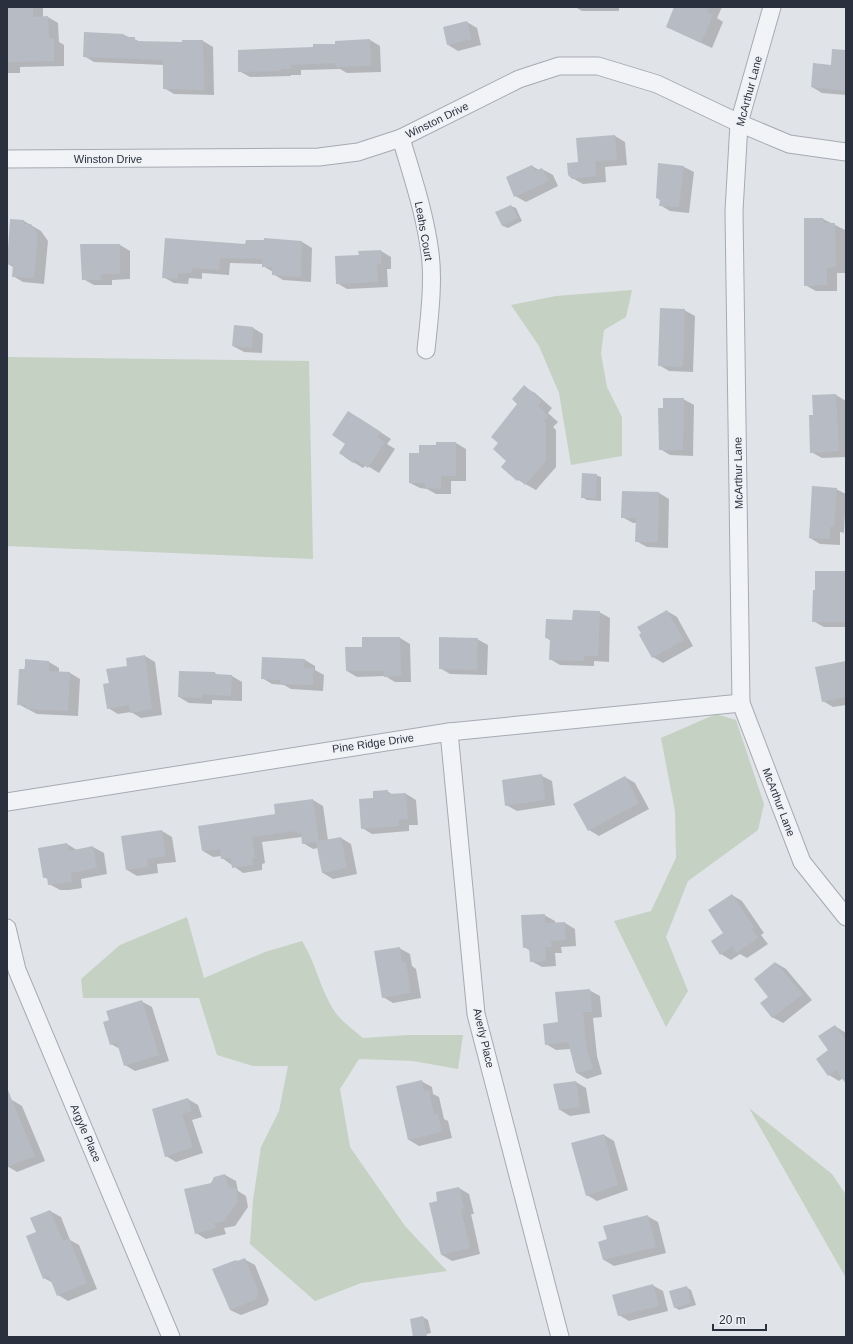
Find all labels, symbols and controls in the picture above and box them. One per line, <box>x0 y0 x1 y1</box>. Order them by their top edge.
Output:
street label: McArthur Lane <box>734 55 764 127</box>
street label: Winston Drive <box>404 100 470 140</box>
street label: Winston Drive <box>74 153 142 165</box>
street label: Leahs Court <box>413 200 435 262</box>
street label: McArthur Lane <box>731 437 745 509</box>
street label: Pine Ridge Drive <box>331 731 415 755</box>
street label: McArthur Lane <box>760 766 798 838</box>
street label: Averly Place <box>471 1007 497 1069</box>
street label: Argyle Place <box>68 1102 104 1164</box>
scale bar <box>713 1306 766 1332</box>
text: 20 m <box>719 1313 746 1327</box>

